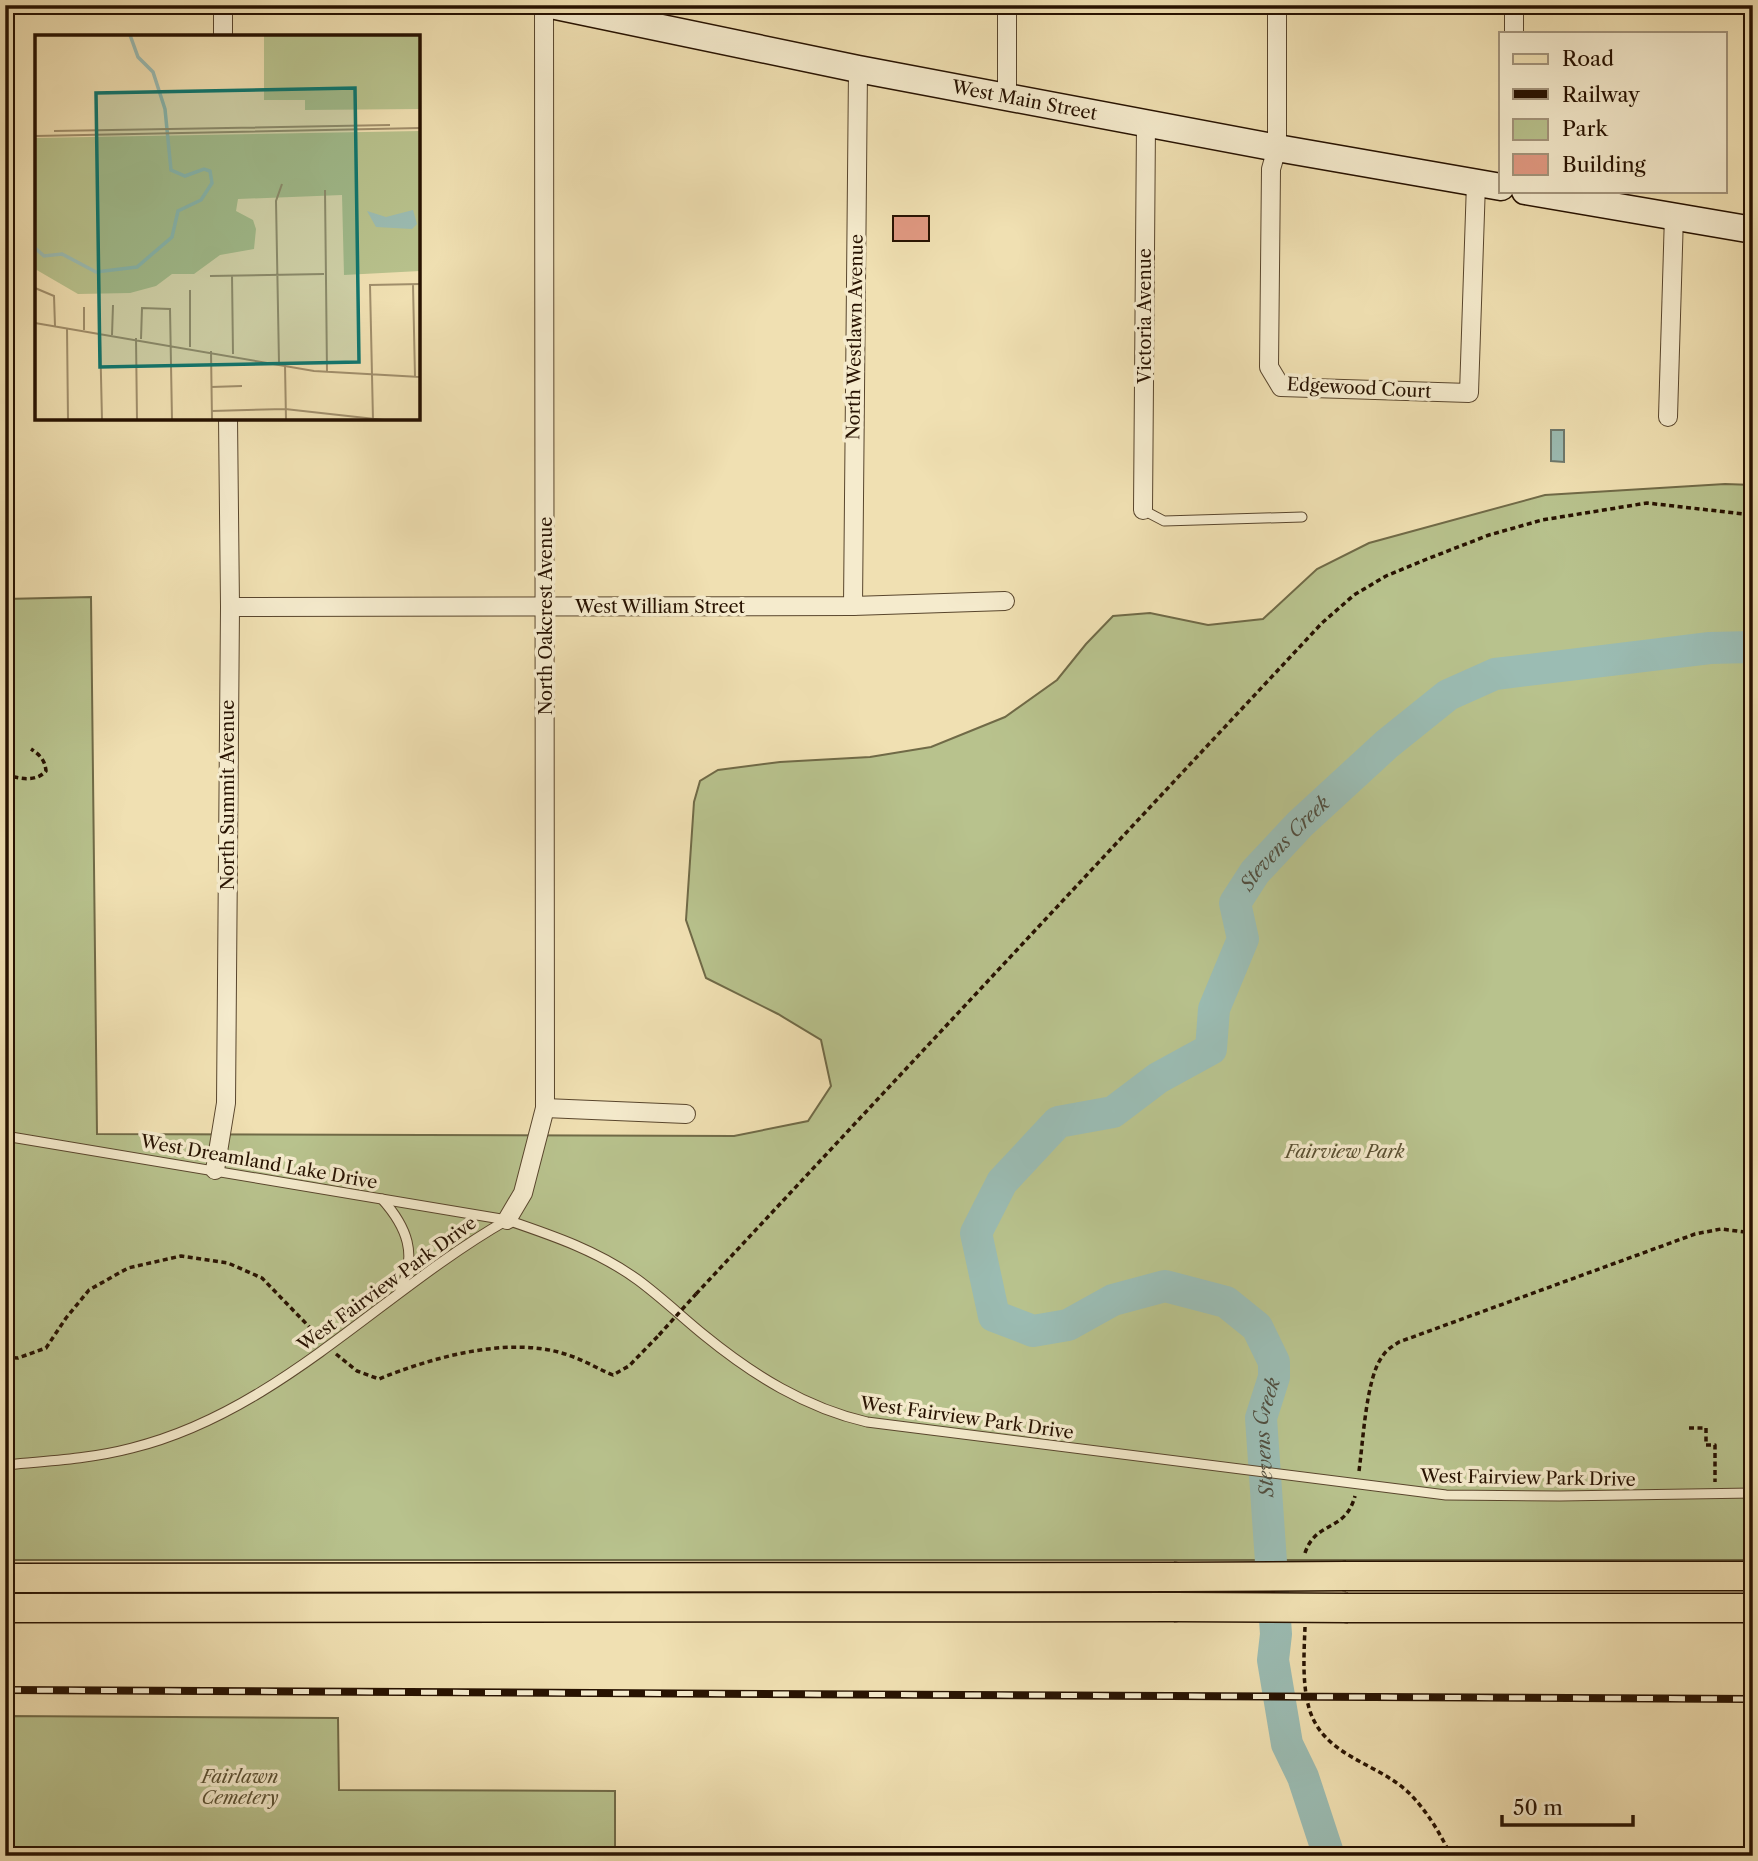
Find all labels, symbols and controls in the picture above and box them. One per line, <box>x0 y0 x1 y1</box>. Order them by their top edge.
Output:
legend <box>1499 32 1726 192</box>
inset map <box>35 35 420 420</box>
text: Road <box>1562 46 1614 71</box>
street label: West Main Street <box>949 76 1100 125</box>
text: Railway <box>1562 82 1640 107</box>
text: Park <box>1562 116 1608 141</box>
text: Building <box>1562 152 1647 177</box>
street label: North Westlawn Avenue <box>842 234 868 440</box>
street label: Victoria Avenue <box>1134 248 1156 385</box>
street label: Edgewood Court <box>1286 373 1432 403</box>
street label: North Oakcrest Avenue <box>535 517 557 715</box>
street label: West William Street <box>574 596 746 618</box>
street label: North Summit Avenue <box>217 700 239 890</box>
water label: Stevens Creek <box>1234 791 1334 895</box>
street label: West Dreamland Lake Drive <box>138 1130 379 1194</box>
park label: Fairview Park <box>1283 1141 1405 1163</box>
street label: West Fairview Park Drive <box>293 1212 481 1357</box>
water label: Stevens Creek <box>1249 1375 1285 1499</box>
street label: West Fairview Park Drive <box>858 1392 1075 1444</box>
street label: West Fairview Park Drive <box>1419 1465 1636 1491</box>
park label: Fairlawn Cemetery <box>200 1766 279 1809</box>
scale bar <box>1502 1784 1634 1828</box>
text: 50 m <box>1513 1795 1563 1820</box>

